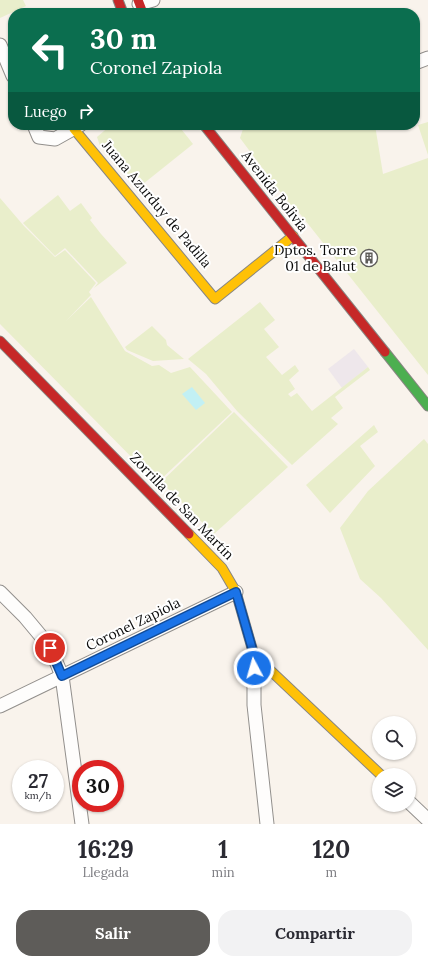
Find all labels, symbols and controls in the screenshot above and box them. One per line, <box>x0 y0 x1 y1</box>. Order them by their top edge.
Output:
text: 30 m <box>90 21 157 57</box>
icon: left <box>24 24 76 76</box>
text: Coronel Zapiola <box>90 56 222 79</box>
icon: right <box>75 100 97 122</box>
text: Luego <box>24 102 67 121</box>
street label: Juana Azurduy de Padilla <box>98 136 216 271</box>
street label: Avenida Bolivia <box>237 146 312 235</box>
place label: Dptos. Torre 01 de Balut <box>274 241 357 275</box>
building icon: Dptos. Torre 01 de Balut <box>359 248 379 268</box>
street label: Zorrilla de San Martín <box>126 449 238 564</box>
street label: Coronel Zapiola <box>83 593 183 655</box>
pin <box>33 631 67 665</box>
icon: arrive <box>39 637 61 659</box>
position arrow <box>233 647 275 689</box>
map controls <box>372 716 416 812</box>
button: search <box>372 716 416 760</box>
speed limit sign: 30 <box>72 760 124 812</box>
text: 27 <box>28 768 48 793</box>
button: layers <box>372 768 416 812</box>
text: km/h <box>24 789 52 802</box>
text: 16:29 <box>78 834 134 865</box>
text: 1 <box>218 834 228 865</box>
text: 120 <box>312 834 350 865</box>
text: Llegada <box>83 864 129 881</box>
text: min <box>212 864 235 881</box>
text: m <box>326 864 337 881</box>
button: Salir <box>16 910 210 956</box>
button: Compartir <box>218 910 412 956</box>

